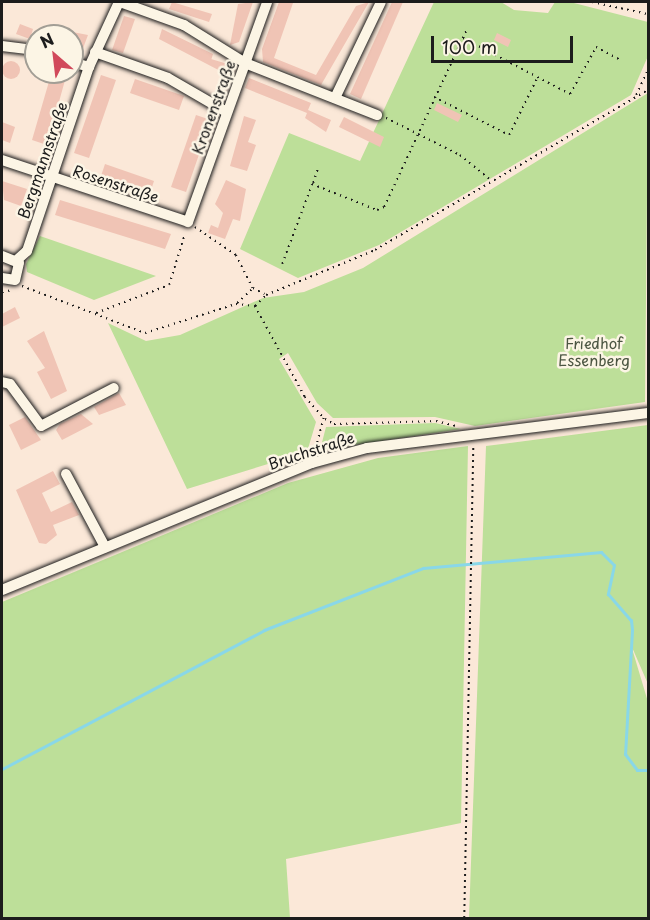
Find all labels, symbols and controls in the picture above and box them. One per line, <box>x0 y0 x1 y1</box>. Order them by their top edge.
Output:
north arrow <box>24 24 84 84</box>
scale bar <box>434 24 576 62</box>
text: N <box>35 26 58 53</box>
text: 100 m <box>442 33 497 60</box>
street label: Kronenstraße <box>188 58 238 156</box>
street label: Bergmannstraße <box>14 99 70 221</box>
street label: Rosenstraße <box>71 161 161 205</box>
park label: Friedhof Essenberg <box>558 333 630 368</box>
street label: Bruchstraße <box>265 428 357 472</box>

